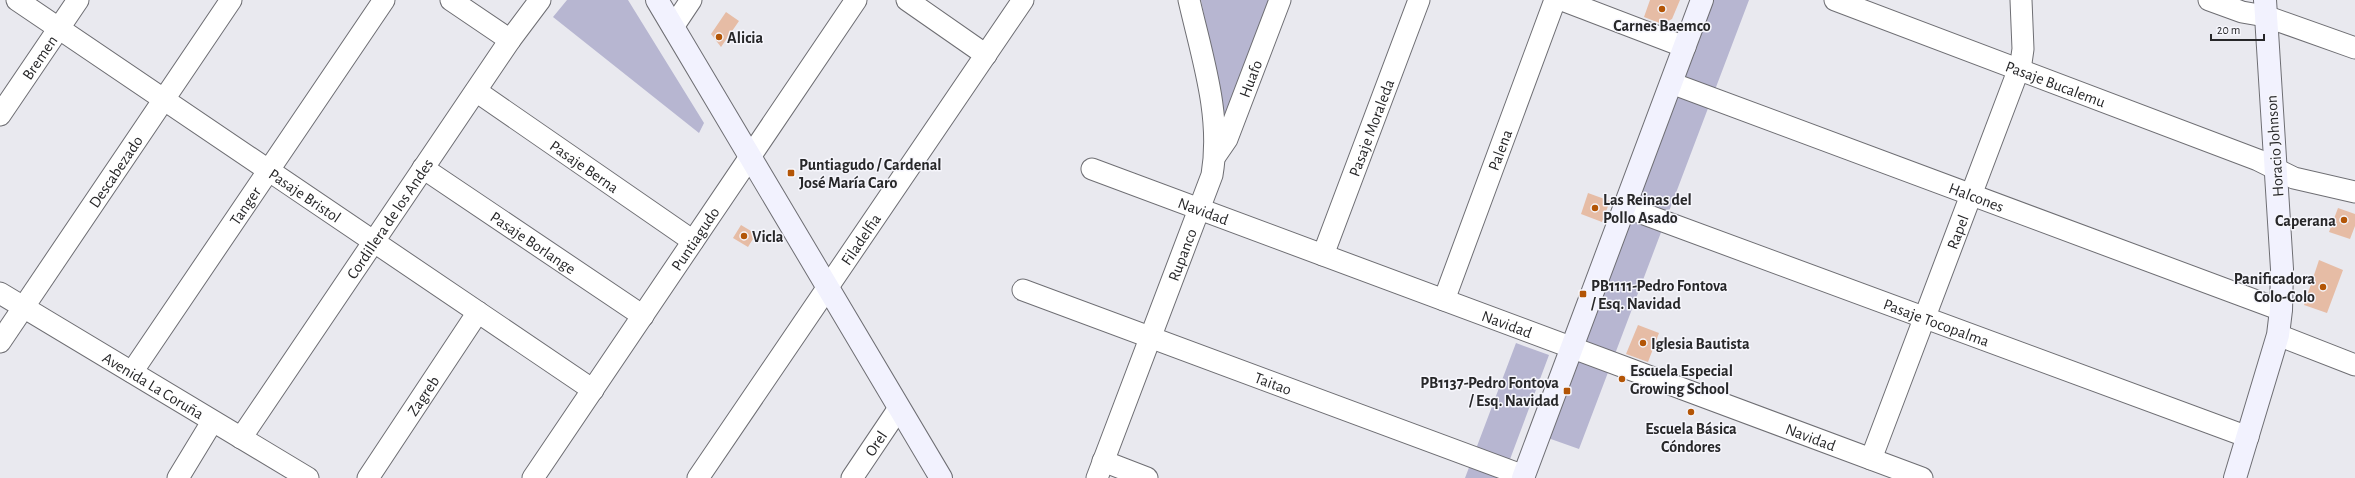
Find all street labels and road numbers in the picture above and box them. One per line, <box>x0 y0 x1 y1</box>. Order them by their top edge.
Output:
street label: Bremen <box>20 33 61 83</box>
street label: Huafo <box>1237 58 1265 100</box>
street label: Pasaje Bucalemu <box>2003 58 2108 111</box>
street label: Pasaje Moraleda <box>1346 77 1397 179</box>
street label: Horacio Johnson <box>2263 94 2287 197</box>
street label: Palena <box>1486 128 1515 173</box>
street label: Descabezado <box>86 133 146 211</box>
street label: Pasaje Berna <box>547 138 621 196</box>
street label: Cordillera de los Andes <box>344 156 436 282</box>
street label: Pasaje Bristol <box>266 166 343 226</box>
street label: Halcones <box>1946 180 2006 215</box>
street label: Tanger <box>227 183 265 228</box>
street label: Navidad <box>1176 195 1231 228</box>
street label: Puntiagudo <box>669 204 723 274</box>
street label: Pasaje Borlange <box>487 209 578 277</box>
street label: Filadelfia <box>838 211 884 268</box>
street label: Rapel <box>1944 213 1972 252</box>
street label: Rupanco <box>1166 226 1200 283</box>
street label: Pasaje Tocopalma <box>1881 296 1991 350</box>
street label: Navidad <box>1479 308 1534 341</box>
street label: Avenida La Coruña <box>100 350 206 422</box>
street label: Taitao <box>1252 370 1294 398</box>
street label: Zagreb <box>405 373 442 419</box>
street label: Navidad <box>1783 421 1838 454</box>
street label: Orel <box>862 428 890 459</box>

